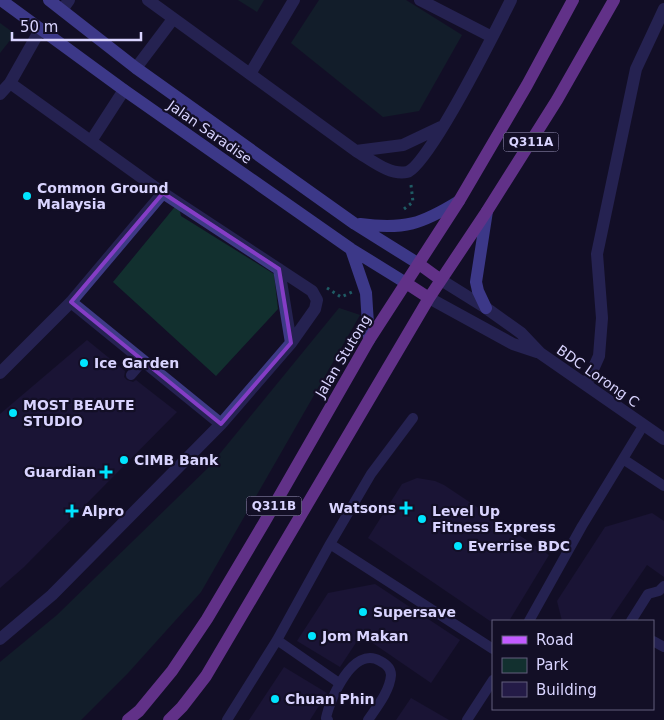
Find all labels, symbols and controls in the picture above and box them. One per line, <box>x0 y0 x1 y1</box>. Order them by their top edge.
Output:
scale bar <box>12 10 141 42</box>
text: 50 m <box>20 18 58 36</box>
street label: Jalan Saradise <box>164 96 255 167</box>
road number: Q311A <box>504 132 558 152</box>
place label: Common Ground Malaysia <box>37 180 169 212</box>
marker: Common Ground Malaysia <box>21 190 33 202</box>
street label: Jalan Stutong <box>312 312 374 401</box>
street label: BDC Lorong C <box>554 342 642 410</box>
place label: Ice Garden <box>94 355 179 371</box>
marker: Ice Garden <box>78 357 90 369</box>
place label: MOST BEAUTE STUDIO <box>23 397 134 429</box>
marker: MOST BEAUTE STUDIO <box>7 407 19 419</box>
place label: CIMB Bank <box>134 452 219 468</box>
marker: CIMB Bank <box>118 454 130 466</box>
place label: Guardian <box>24 464 96 480</box>
marker: Guardian <box>100 466 112 478</box>
road number: Q311B <box>246 496 302 516</box>
place label: Watsons <box>329 500 396 516</box>
marker: Watsons <box>400 502 412 514</box>
place label: Alpro <box>82 503 125 519</box>
place label: Level Up Fitness Express <box>432 503 556 535</box>
marker: Alpro <box>66 505 78 517</box>
marker: Level Up Fitness Express <box>416 513 428 525</box>
place label: Everrise BDC <box>468 538 570 554</box>
marker: Everrise BDC <box>452 540 464 552</box>
place label: Supersave <box>373 604 456 620</box>
marker: Supersave <box>357 606 369 618</box>
legend <box>492 620 654 710</box>
place label: Jom Makan <box>321 628 408 644</box>
marker: Jom Makan <box>306 630 318 642</box>
text: Road <box>536 631 574 649</box>
text: Park <box>536 656 569 674</box>
text: Building <box>536 681 597 699</box>
place label: Chuan Phin <box>285 691 375 707</box>
marker: Chuan Phin <box>269 693 281 705</box>

